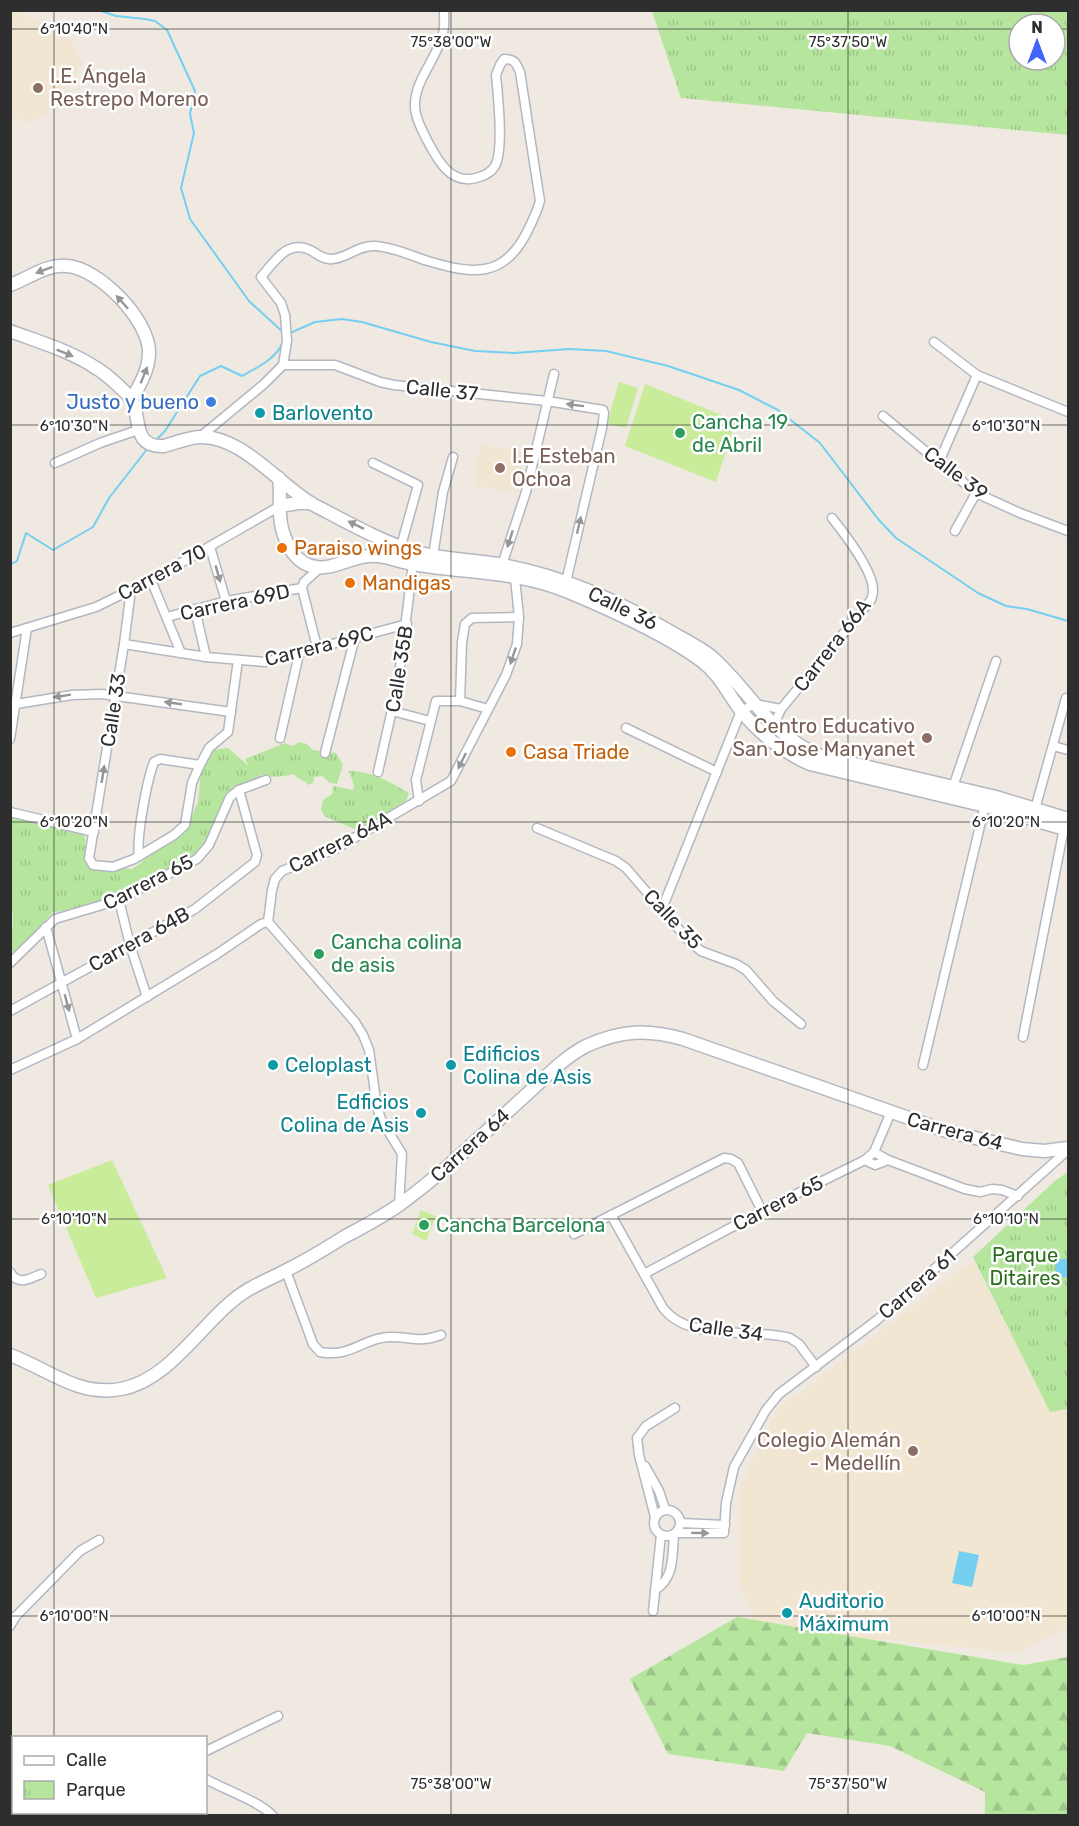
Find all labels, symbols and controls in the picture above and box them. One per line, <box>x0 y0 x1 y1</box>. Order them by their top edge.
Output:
north arrow <box>1007 12 1067 72</box>
text: N <box>1031 18 1043 37</box>
text: 6°10'40"N <box>40 20 108 38</box>
text: 75°38'00"W <box>411 33 491 51</box>
text: 75°37'50"W <box>809 33 887 51</box>
place label: I.E. Ángela Restrepo Moreno <box>50 64 209 111</box>
marker: I.E. Ángela Restrepo Moreno <box>31 81 45 95</box>
one-way arrow <box>34 265 52 275</box>
one-way arrow <box>116 295 129 310</box>
one-way arrow <box>56 349 74 358</box>
one-way arrow <box>139 366 149 384</box>
street label: Calle 37 <box>405 374 479 406</box>
place label: Justo y bueno <box>66 390 199 414</box>
marker: Justo y bueno <box>204 395 218 409</box>
one-way arrow <box>565 400 584 410</box>
place label: Barlovento <box>272 401 373 425</box>
marker: Barlovento <box>253 406 267 420</box>
place label: Cancha 19 de Abril <box>692 410 788 457</box>
text: 6°10'30"N <box>40 417 108 435</box>
text: 6°10'30"N <box>972 417 1040 435</box>
marker: Cancha 19 de Abril <box>673 426 687 440</box>
street label: Calle 39 <box>919 441 993 505</box>
place label: I.E Esteban Ochoa <box>512 444 616 491</box>
marker: I.E Esteban Ochoa <box>493 461 507 475</box>
one-way arrow <box>575 515 585 534</box>
one-way arrow <box>347 521 364 530</box>
one-way arrow <box>505 530 515 548</box>
place label: Paraiso wings <box>294 536 422 560</box>
street label: Carrera 70 <box>114 539 210 605</box>
marker: Paraiso wings <box>275 541 289 555</box>
one-way arrow <box>214 565 223 583</box>
place label: Mandigas <box>362 571 451 595</box>
marker: Mandigas <box>343 576 357 590</box>
street label: Carrera 69D <box>178 579 292 625</box>
street label: Calle 36 <box>584 581 662 635</box>
street label: Carrera 66A <box>788 594 876 696</box>
street label: Carrera 69C <box>262 621 376 671</box>
street label: Calle 35B <box>380 624 418 714</box>
one-way arrow <box>508 647 517 665</box>
street label: Calle 33 <box>95 671 131 749</box>
one-way arrow <box>53 692 72 701</box>
one-way arrow <box>163 699 182 708</box>
place label: Centro Educativo San Jose Manyanet <box>733 714 915 761</box>
marker: Centro Educativo San Jose Manyanet <box>920 731 934 745</box>
place label: Casa Triade <box>523 740 630 764</box>
marker: Casa Triade <box>504 745 518 759</box>
one-way arrow <box>457 753 466 770</box>
one-way arrow <box>98 764 107 783</box>
street label: Carrera 64A <box>285 806 395 878</box>
text: 6°10'20"N <box>40 813 108 831</box>
text: 6°10'20"N <box>972 813 1040 831</box>
street label: Carrera 65 <box>99 849 197 915</box>
street label: Calle 35 <box>639 884 707 954</box>
street label: Carrera 64B <box>84 901 194 977</box>
place label: Cancha colina de asis <box>331 930 462 977</box>
marker: Cancha colina de asis <box>312 947 326 961</box>
one-way arrow <box>63 994 72 1012</box>
place label: Edificios Colina de Asis <box>463 1042 592 1089</box>
place label: Celoplast <box>285 1053 372 1077</box>
marker: Celoplast <box>266 1058 280 1072</box>
marker: Edificios Colina de Asis <box>444 1058 458 1072</box>
place label: Edficios Colina de Asis <box>280 1090 409 1137</box>
street label: Carrera 64 <box>425 1103 515 1187</box>
marker: Edficios Colina de Asis <box>414 1106 428 1120</box>
street label: Carrera 64 <box>904 1107 1006 1155</box>
street label: Carrera 65 <box>729 1170 827 1236</box>
text: 6°10'10"N <box>41 1210 107 1228</box>
text: 6°10'10"N <box>973 1210 1039 1228</box>
place label: Cancha Barcelona <box>436 1213 605 1237</box>
marker: Cancha Barcelona <box>417 1218 431 1232</box>
park label: Parque Ditaires <box>989 1243 1061 1290</box>
street label: Carrera 61 <box>874 1244 960 1324</box>
street label: Calle 34 <box>687 1312 765 1346</box>
place label: Colegio Alemán - Medellín <box>757 1428 901 1475</box>
marker: Colegio Alemán - Medellín <box>906 1444 920 1458</box>
one-way arrow <box>690 1529 709 1538</box>
place label: Auditorio Máximum <box>799 1589 889 1636</box>
marker: Auditorio Máximum <box>780 1606 794 1620</box>
text: 6°10'00"N <box>39 1607 109 1625</box>
text: 6°10'00"N <box>971 1607 1041 1625</box>
legend <box>12 1736 207 1814</box>
text: Calle <box>66 1749 107 1771</box>
text: 75°38'00"W <box>411 1775 491 1793</box>
text: 75°37'50"W <box>809 1775 887 1793</box>
text: Parque <box>66 1779 126 1801</box>

